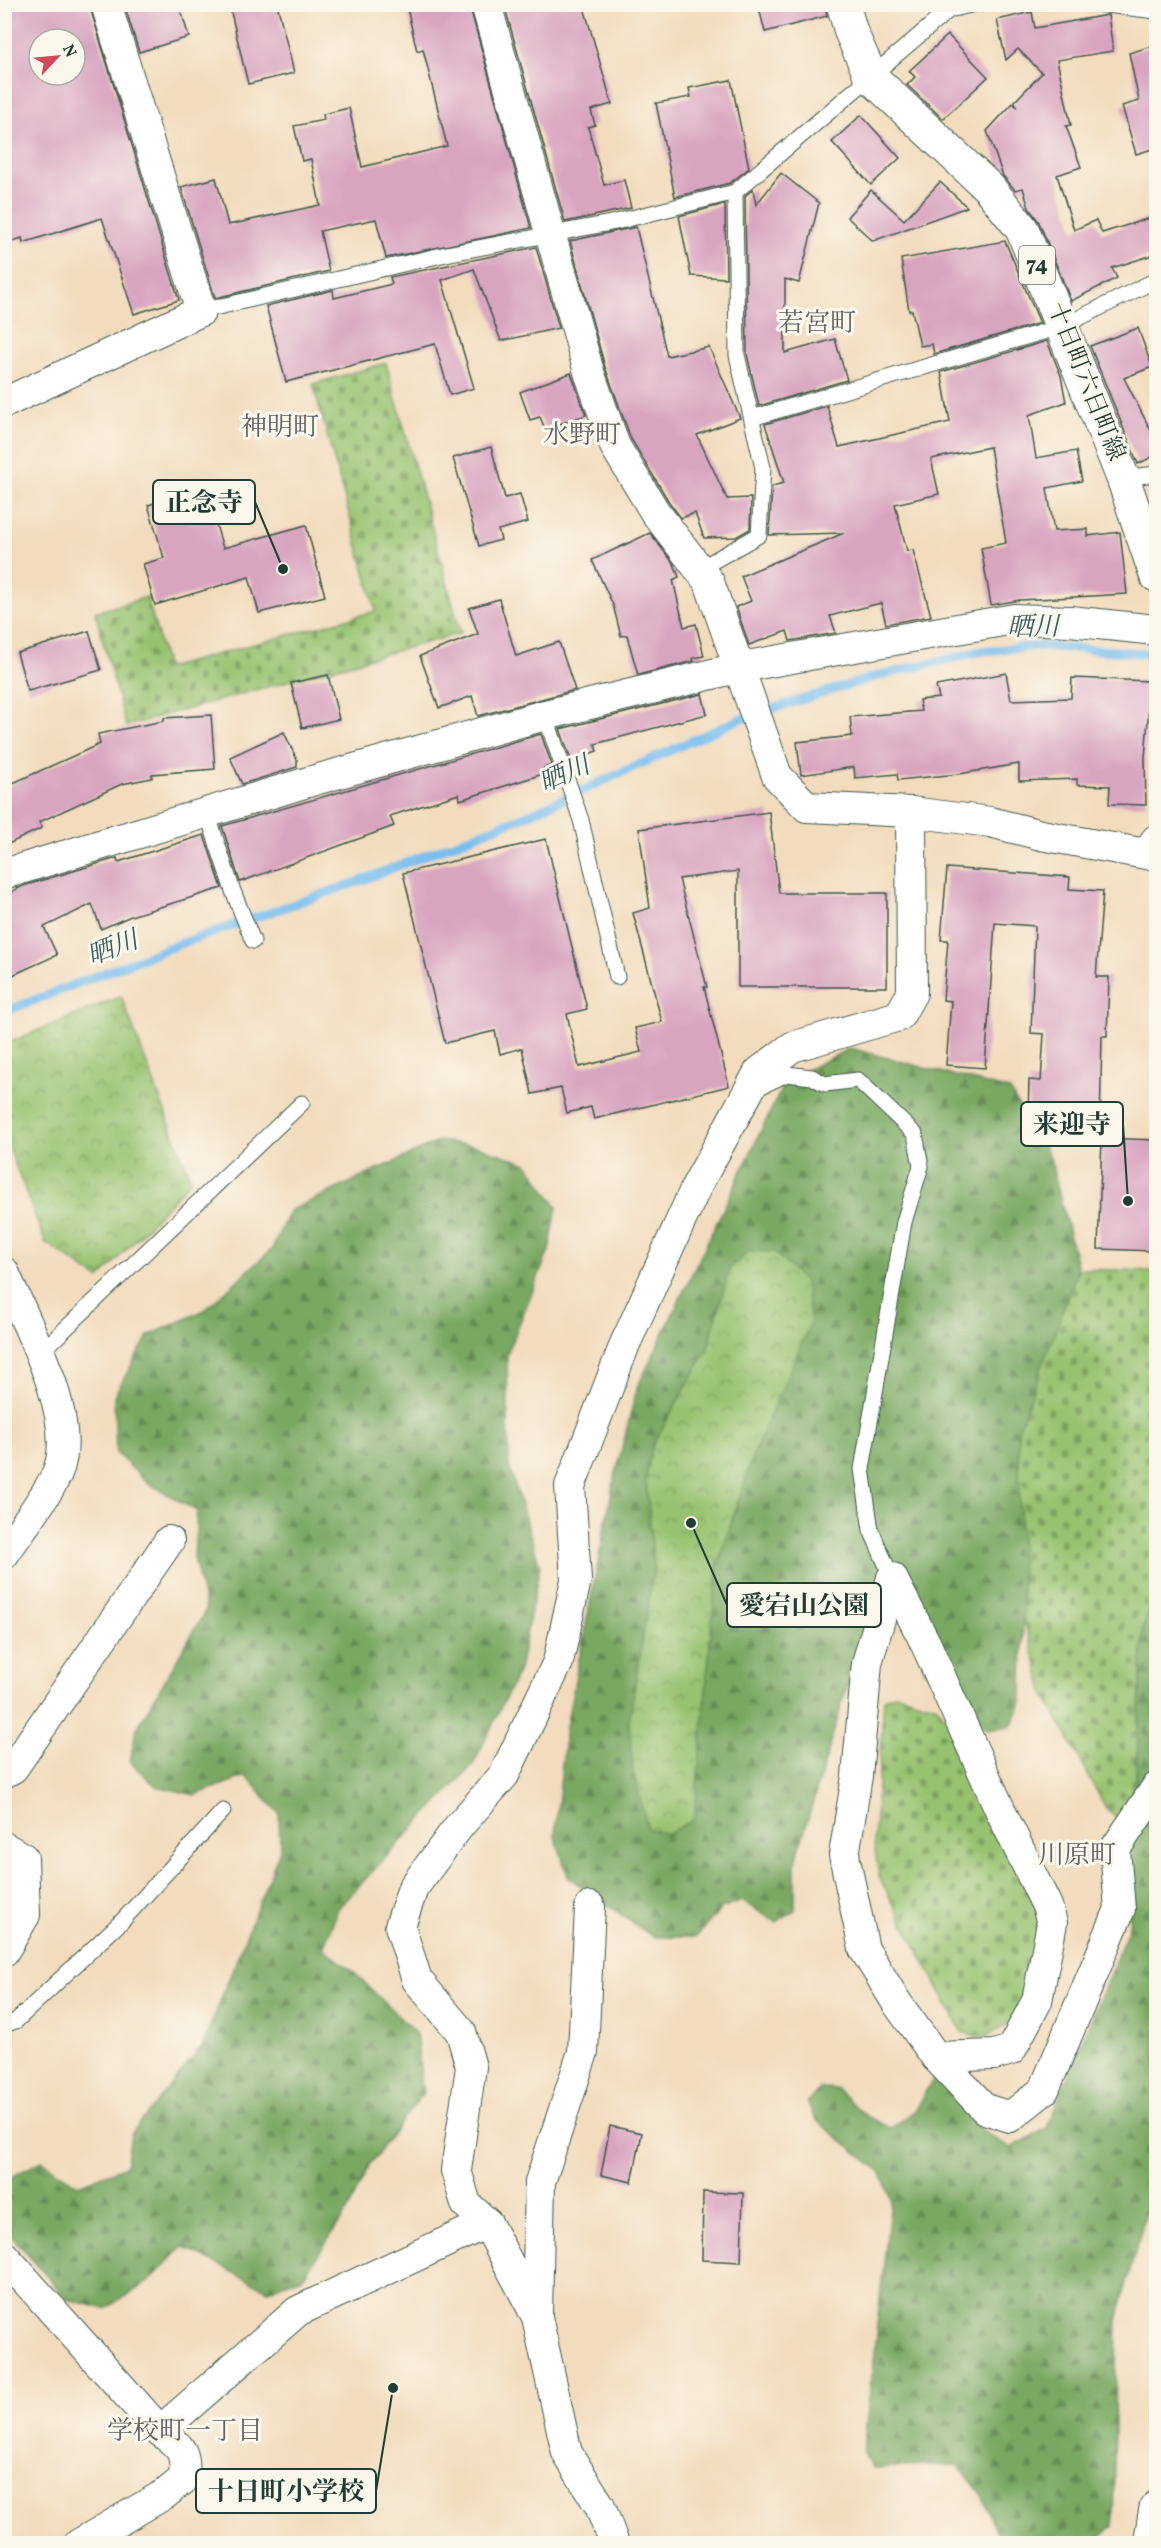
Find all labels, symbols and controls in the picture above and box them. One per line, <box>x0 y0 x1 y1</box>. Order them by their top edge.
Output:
north arrow <box>27 27 87 87</box>
text: N <box>56 41 81 62</box>
road number: 74 <box>1019 246 1055 284</box>
street label: 十日町六日町線 <box>1038 298 1132 466</box>
district label: 若宮町 <box>778 306 856 342</box>
district label: 神明町 <box>241 410 319 446</box>
district label: 水野町 <box>543 418 621 454</box>
callout: 正念寺 <box>153 480 255 524</box>
text: 正念寺 <box>165 486 243 522</box>
water label: 晒川 <box>1007 609 1062 646</box>
water label: 晒川 <box>534 747 599 802</box>
water label: 晒川 <box>82 922 147 975</box>
callout: 来迎寺 <box>1021 1102 1123 1146</box>
text: 来迎寺 <box>1033 1108 1111 1144</box>
callout: 愛宕山公園 <box>727 1583 881 1627</box>
text: 愛宕山公園 <box>739 1589 869 1625</box>
district label: 川原町 <box>1038 1838 1116 1874</box>
district label: 学校町一丁目 <box>107 2414 263 2450</box>
callout: 十日町小学校 <box>196 2469 376 2513</box>
text: 十日町小学校 <box>208 2475 364 2511</box>

